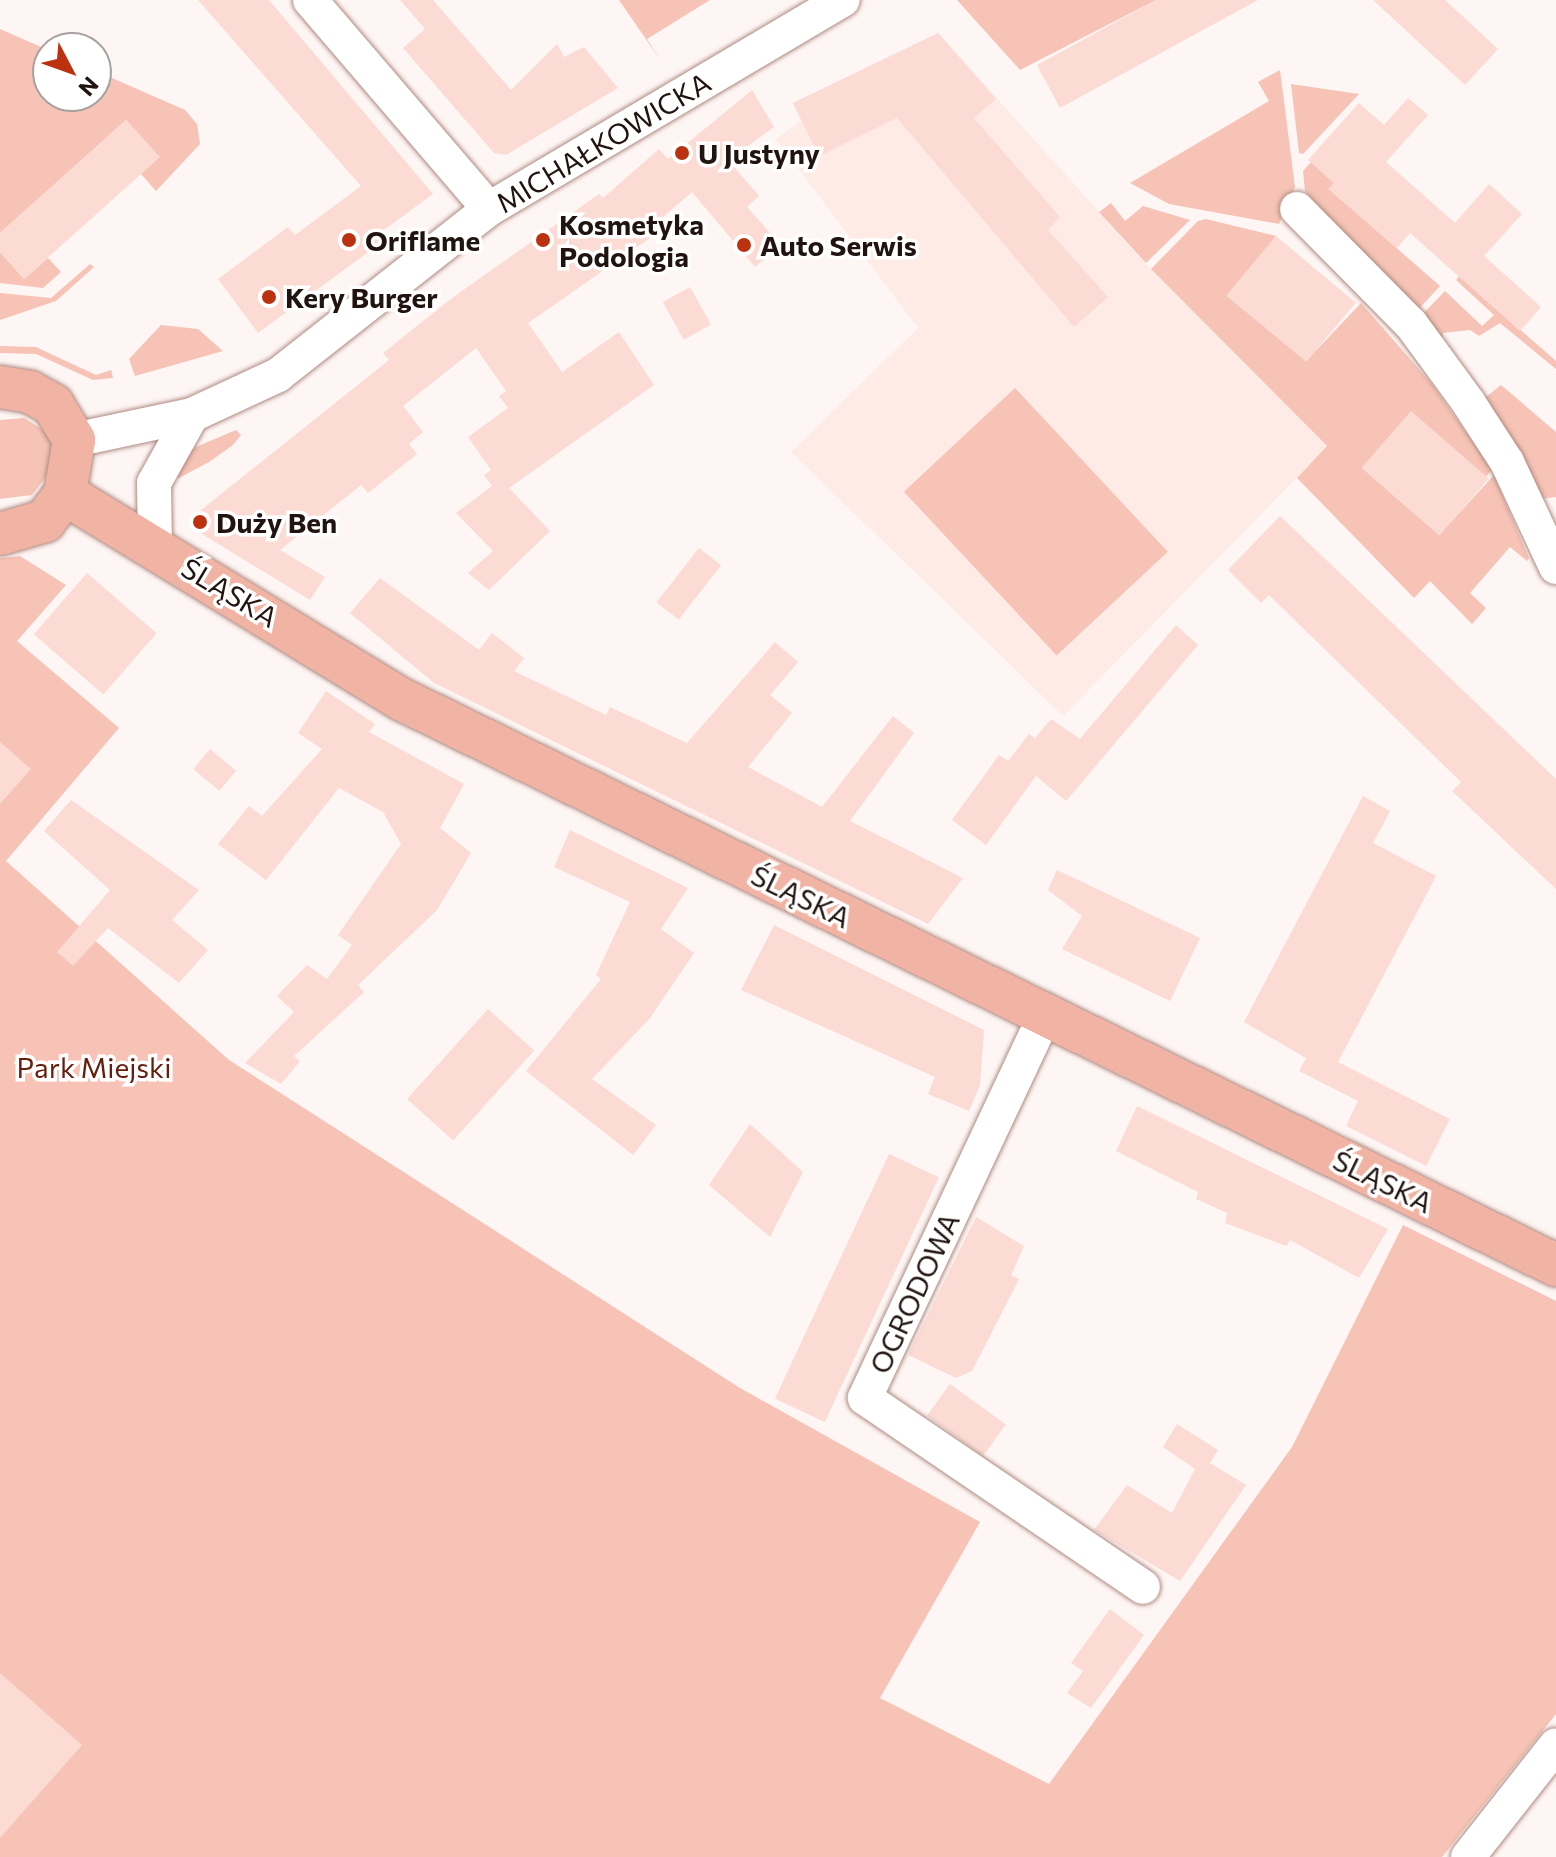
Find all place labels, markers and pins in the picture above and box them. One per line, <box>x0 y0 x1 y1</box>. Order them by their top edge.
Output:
place label: U Justyny <box>698 136 820 170</box>
marker: U Justyny <box>673 144 691 162</box>
place label: Kosmetyka Podologia <box>559 207 704 273</box>
place label: Oriflame <box>365 223 480 257</box>
place label: Auto Serwis <box>760 228 917 262</box>
marker: Oriflame <box>340 231 358 249</box>
marker: Kosmetyka Podologia <box>534 231 552 249</box>
marker: Auto Serwis <box>735 236 753 254</box>
place label: Kery Burger <box>285 280 438 314</box>
marker: Kery Burger <box>260 288 278 306</box>
place label: Duży Ben <box>216 505 337 539</box>
marker: Duży Ben <box>191 513 209 531</box>

